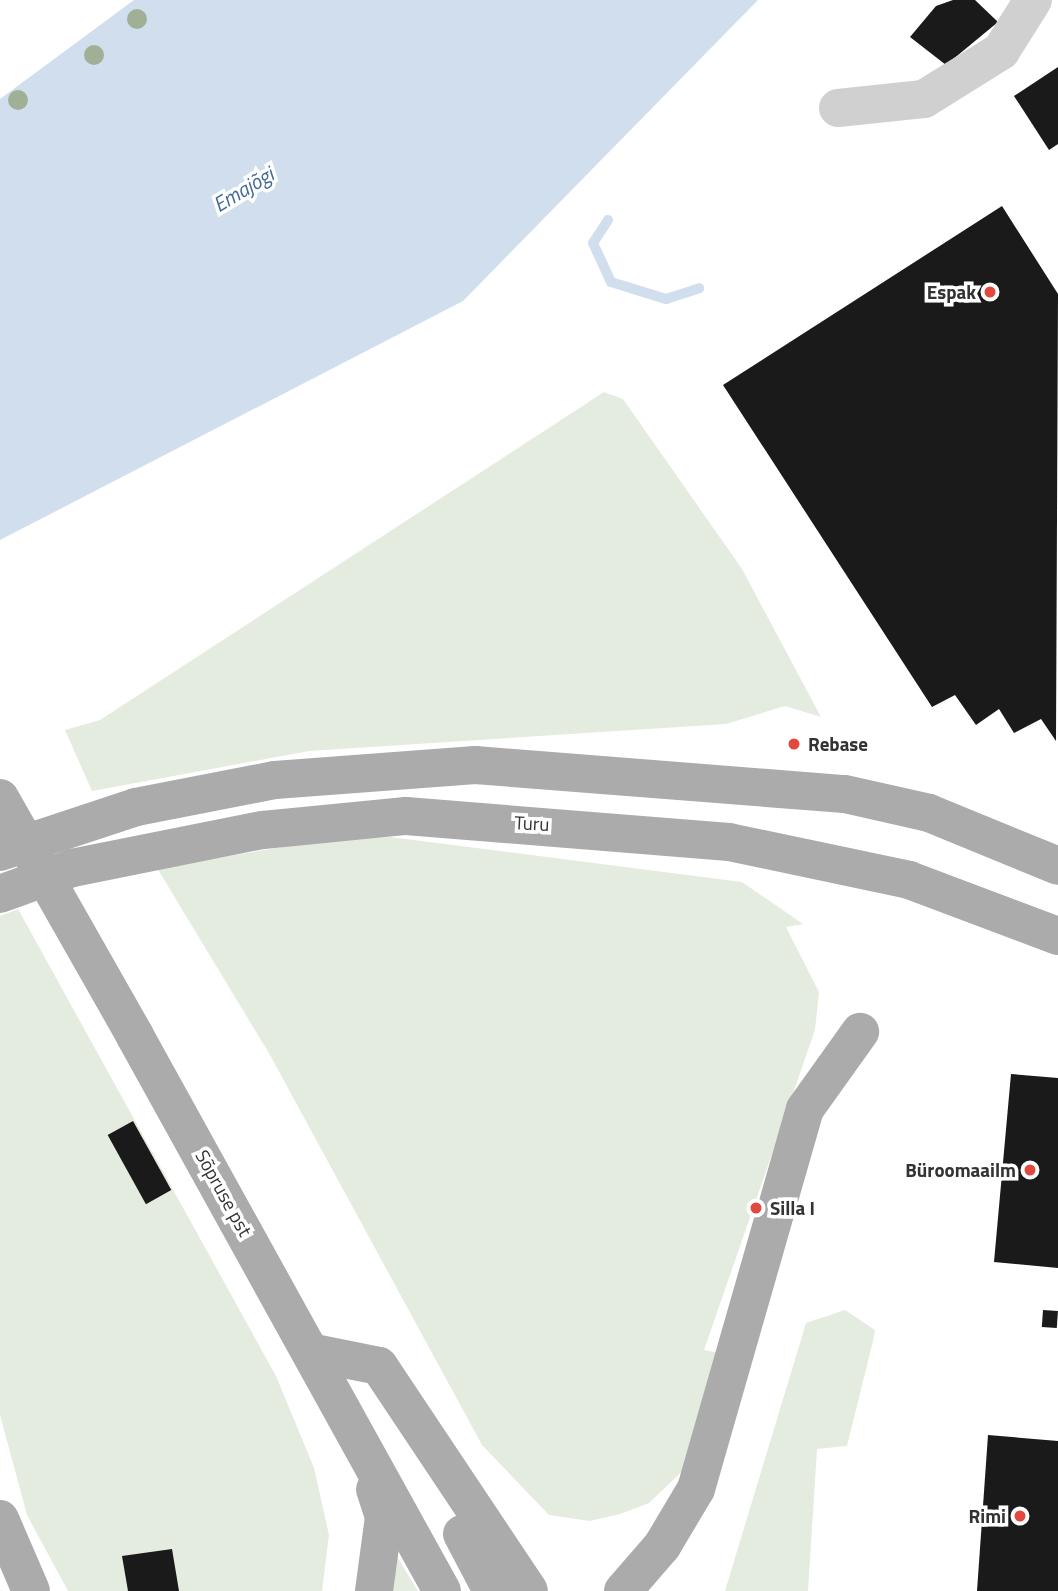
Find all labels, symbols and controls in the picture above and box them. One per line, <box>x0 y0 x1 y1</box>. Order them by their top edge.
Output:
water label: Emajõgi <box>208 161 278 217</box>
place label: Espak <box>927 281 976 303</box>
marker: Espak <box>982 284 998 300</box>
place label: Rebase <box>808 733 868 755</box>
marker: Rebase <box>786 736 802 752</box>
street label: Turu <box>514 811 550 835</box>
street label: Sõpruse pst <box>191 1146 257 1240</box>
place label: Büroomaailm <box>905 1159 1016 1181</box>
marker: Büroomaailm <box>1022 1162 1038 1178</box>
place label: Silla I <box>770 1197 815 1219</box>
marker: Silla I <box>748 1200 764 1216</box>
place label: Rimi <box>968 1505 1006 1527</box>
marker: Rimi <box>1012 1508 1028 1524</box>

